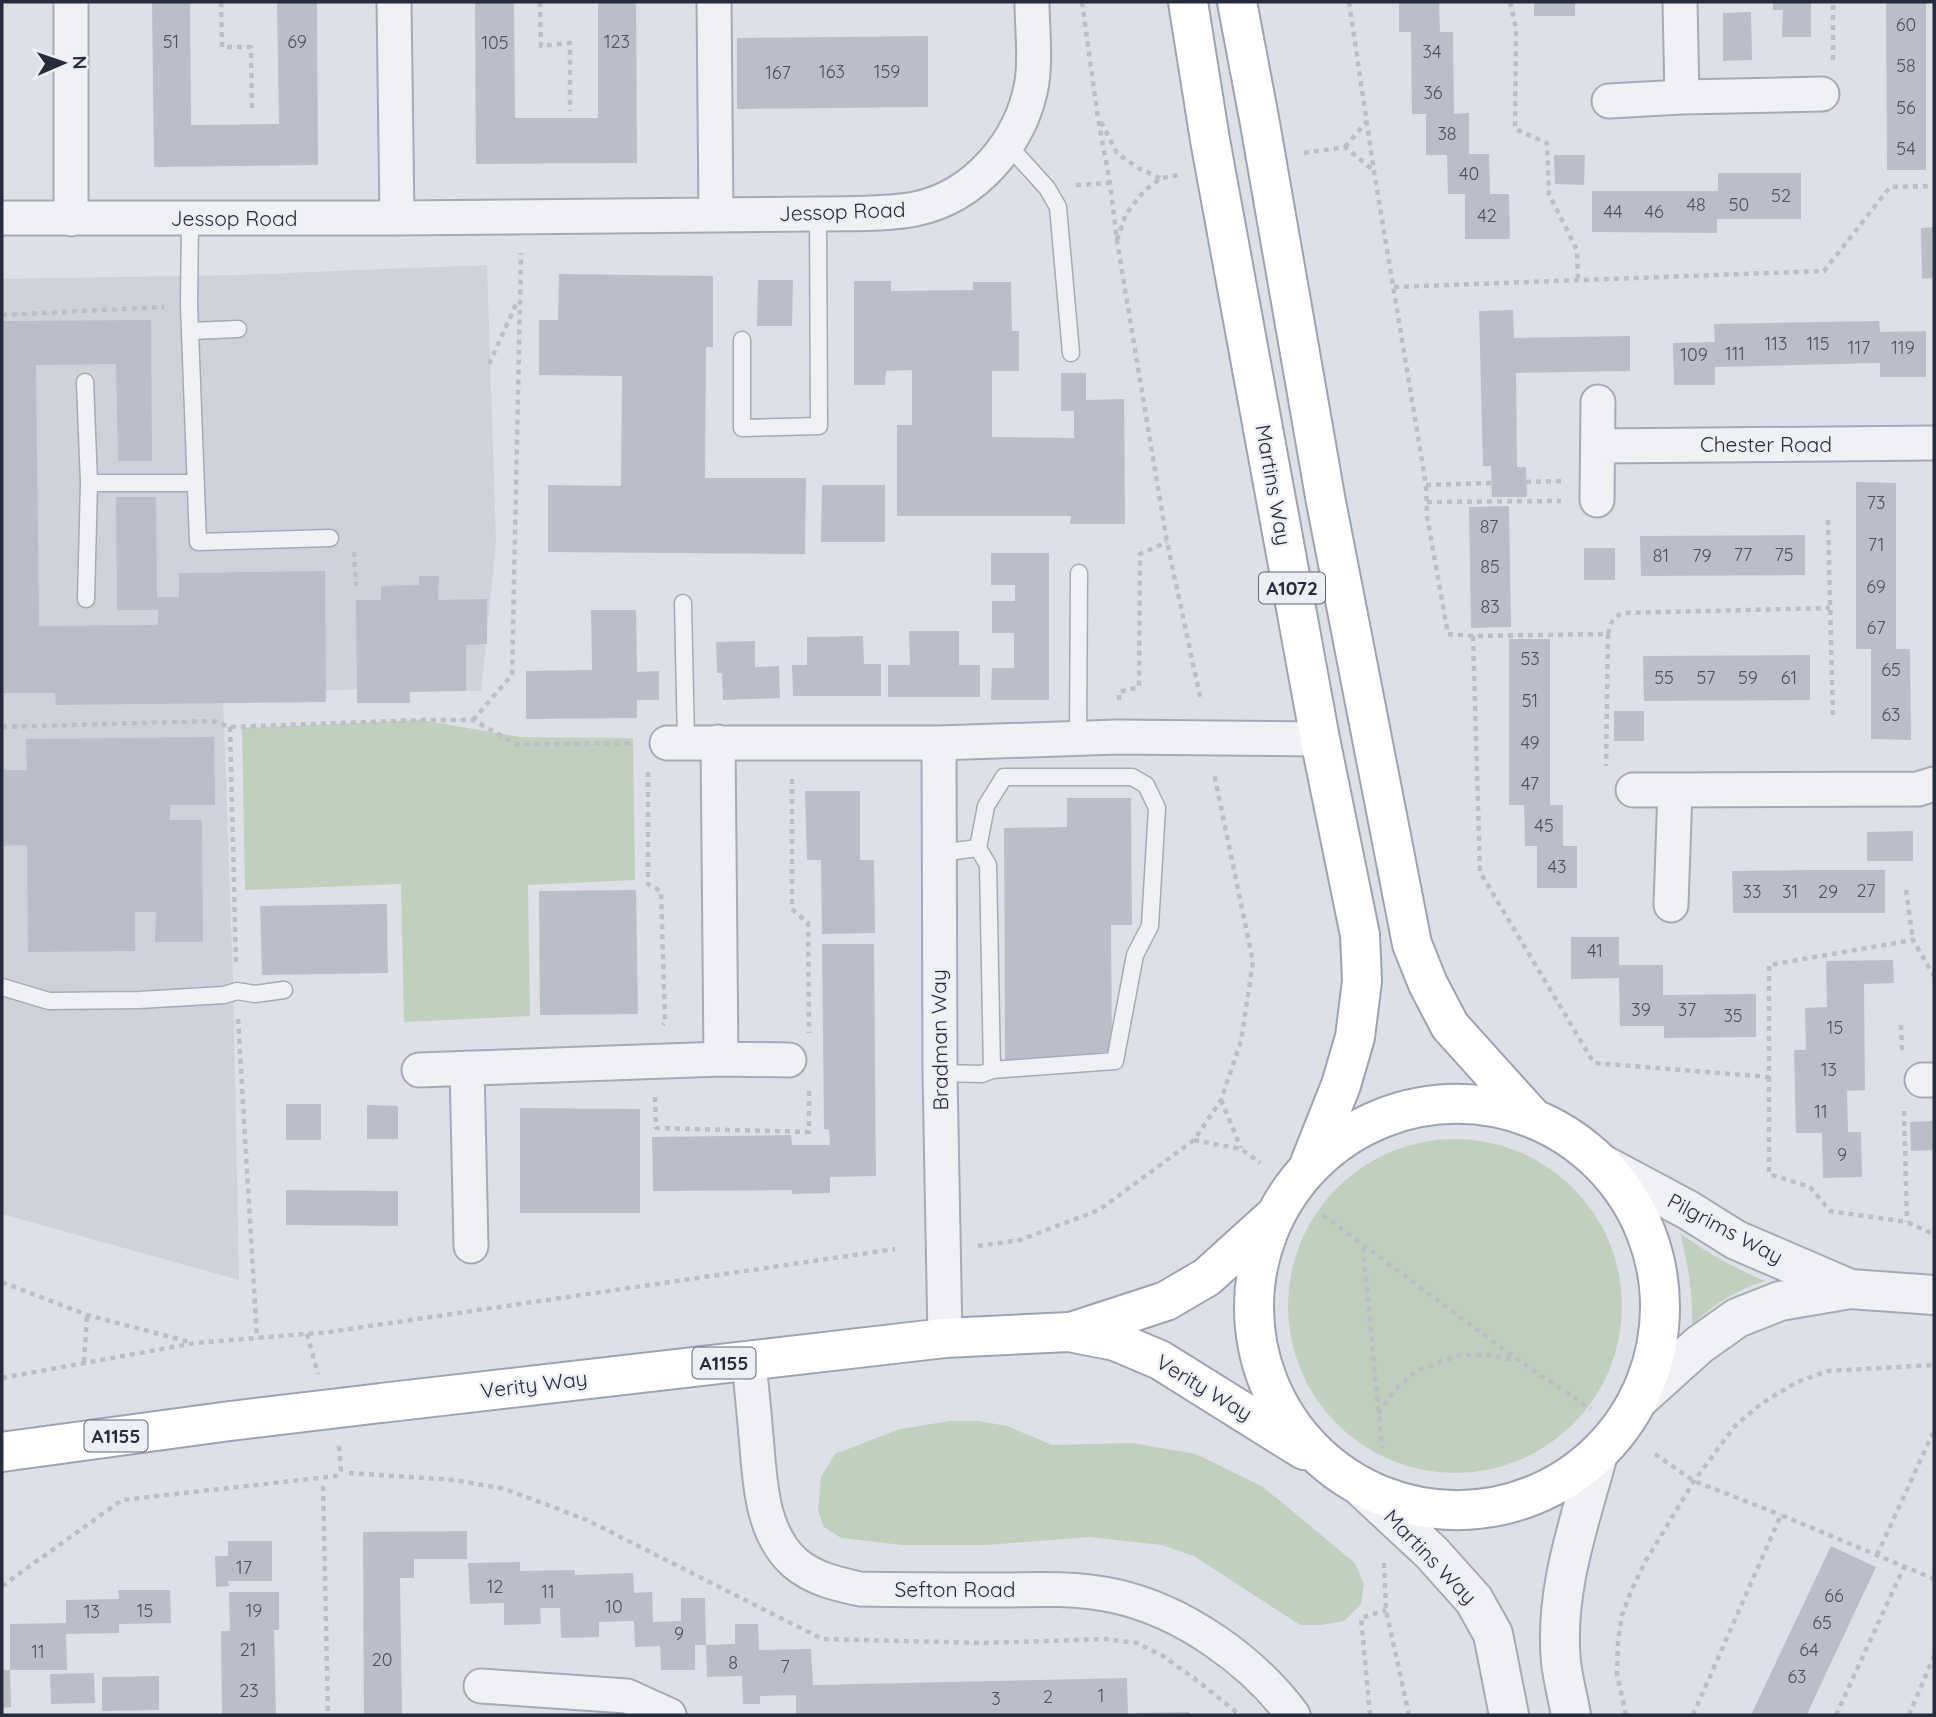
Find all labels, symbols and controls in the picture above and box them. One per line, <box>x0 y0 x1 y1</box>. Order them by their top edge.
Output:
house number: 60 <box>1896 13 1916 36</box>
north arrow <box>28 28 98 98</box>
house number: 51 <box>163 30 179 53</box>
house number: 69 <box>287 30 307 53</box>
house number: 123 <box>604 30 630 53</box>
house number: 105 <box>481 31 509 54</box>
house number: 34 <box>1423 40 1441 63</box>
house number: 58 <box>1896 54 1916 77</box>
text: N <box>68 55 92 70</box>
house number: 163 <box>819 60 845 83</box>
house number: 159 <box>874 60 900 83</box>
house number: 167 <box>765 61 791 84</box>
house number: 36 <box>1423 81 1443 104</box>
house number: 56 <box>1896 96 1916 119</box>
house number: 38 <box>1437 122 1457 145</box>
house number: 54 <box>1896 137 1916 160</box>
house number: 40 <box>1459 162 1479 185</box>
house number: 52 <box>1771 184 1791 207</box>
house number: 48 <box>1686 193 1706 216</box>
house number: 50 <box>1729 193 1749 216</box>
street label: Jessop Road <box>778 196 906 226</box>
house number: 44 <box>1604 200 1622 223</box>
house number: 46 <box>1644 200 1664 223</box>
house number: 42 <box>1477 204 1497 227</box>
street label: Jessop Road <box>171 205 297 231</box>
house number: 113 <box>1765 332 1787 355</box>
house number: 115 <box>1806 332 1830 355</box>
house number: 117 <box>1848 336 1870 359</box>
house number: 119 <box>1891 336 1915 359</box>
house number: 111 <box>1725 342 1745 365</box>
house number: 109 <box>1680 343 1708 366</box>
street label: Martins Way <box>1251 422 1297 547</box>
street label: Chester Road <box>1700 431 1832 457</box>
house number: 73 <box>1867 491 1885 514</box>
house number: 87 <box>1480 515 1498 538</box>
house number: 71 <box>1868 533 1884 556</box>
house number: 77 <box>1734 543 1752 566</box>
house number: 75 <box>1774 543 1794 566</box>
house number: 81 <box>1653 544 1669 567</box>
house number: 79 <box>1692 544 1712 567</box>
house number: 85 <box>1480 555 1500 578</box>
road number: A1072 <box>1259 572 1325 604</box>
house number: 69 <box>1866 575 1886 598</box>
house number: 83 <box>1480 595 1500 618</box>
house number: 67 <box>1867 616 1885 639</box>
house number: 53 <box>1520 647 1540 670</box>
house number: 65 <box>1881 658 1901 681</box>
house number: 55 <box>1654 666 1674 689</box>
house number: 57 <box>1696 666 1716 689</box>
house number: 59 <box>1738 666 1758 689</box>
house number: 61 <box>1781 666 1797 689</box>
house number: 51 <box>1522 689 1538 712</box>
house number: 63 <box>1881 703 1901 726</box>
house number: 49 <box>1520 731 1540 754</box>
house number: 47 <box>1521 772 1539 795</box>
house number: 45 <box>1534 814 1554 837</box>
house number: 43 <box>1548 855 1566 878</box>
house number: 27 <box>1857 879 1875 902</box>
house number: 33 <box>1743 880 1761 903</box>
house number: 31 <box>1782 880 1798 903</box>
house number: 29 <box>1818 880 1838 903</box>
house number: 41 <box>1587 939 1603 962</box>
street label: Bradman Way <box>925 969 953 1111</box>
house number: 39 <box>1631 998 1651 1021</box>
house number: 37 <box>1678 998 1696 1021</box>
house number: 35 <box>1723 1004 1743 1027</box>
house number: 15 <box>1827 1016 1843 1039</box>
house number: 13 <box>1821 1058 1837 1081</box>
house number: 11 <box>1814 1100 1828 1123</box>
house number: 9 <box>1837 1143 1847 1166</box>
street label: Pilgrims Way <box>1663 1187 1788 1269</box>
road number: A1155 <box>692 1348 756 1378</box>
street label: Verity Way <box>1152 1348 1257 1426</box>
street label: Verity Way <box>479 1365 589 1403</box>
road number: A1155 <box>85 1420 148 1452</box>
street label: Martins Way <box>1379 1503 1483 1609</box>
house number: 17 <box>236 1556 252 1579</box>
house number: 12 <box>487 1575 503 1598</box>
street label: Sefton Road <box>895 1576 1015 1602</box>
house number: 11 <box>541 1580 555 1603</box>
house number: 66 <box>1824 1584 1844 1607</box>
house number: 10 <box>605 1595 623 1618</box>
house number: 15 <box>137 1599 153 1622</box>
house number: 19 <box>246 1599 262 1622</box>
house number: 13 <box>84 1600 100 1623</box>
house number: 65 <box>1812 1611 1832 1634</box>
house number: 9 <box>674 1622 684 1645</box>
house number: 21 <box>240 1638 256 1661</box>
house number: 64 <box>1799 1638 1819 1661</box>
house number: 11 <box>31 1640 45 1663</box>
house number: 20 <box>372 1648 392 1671</box>
house number: 8 <box>728 1651 738 1674</box>
house number: 7 <box>780 1655 790 1678</box>
house number: 63 <box>1787 1665 1807 1688</box>
house number: 23 <box>239 1679 259 1702</box>
house number: 1 <box>1098 1684 1104 1707</box>
house number: 2 <box>1043 1685 1053 1708</box>
house number: 3 <box>991 1687 1001 1710</box>

